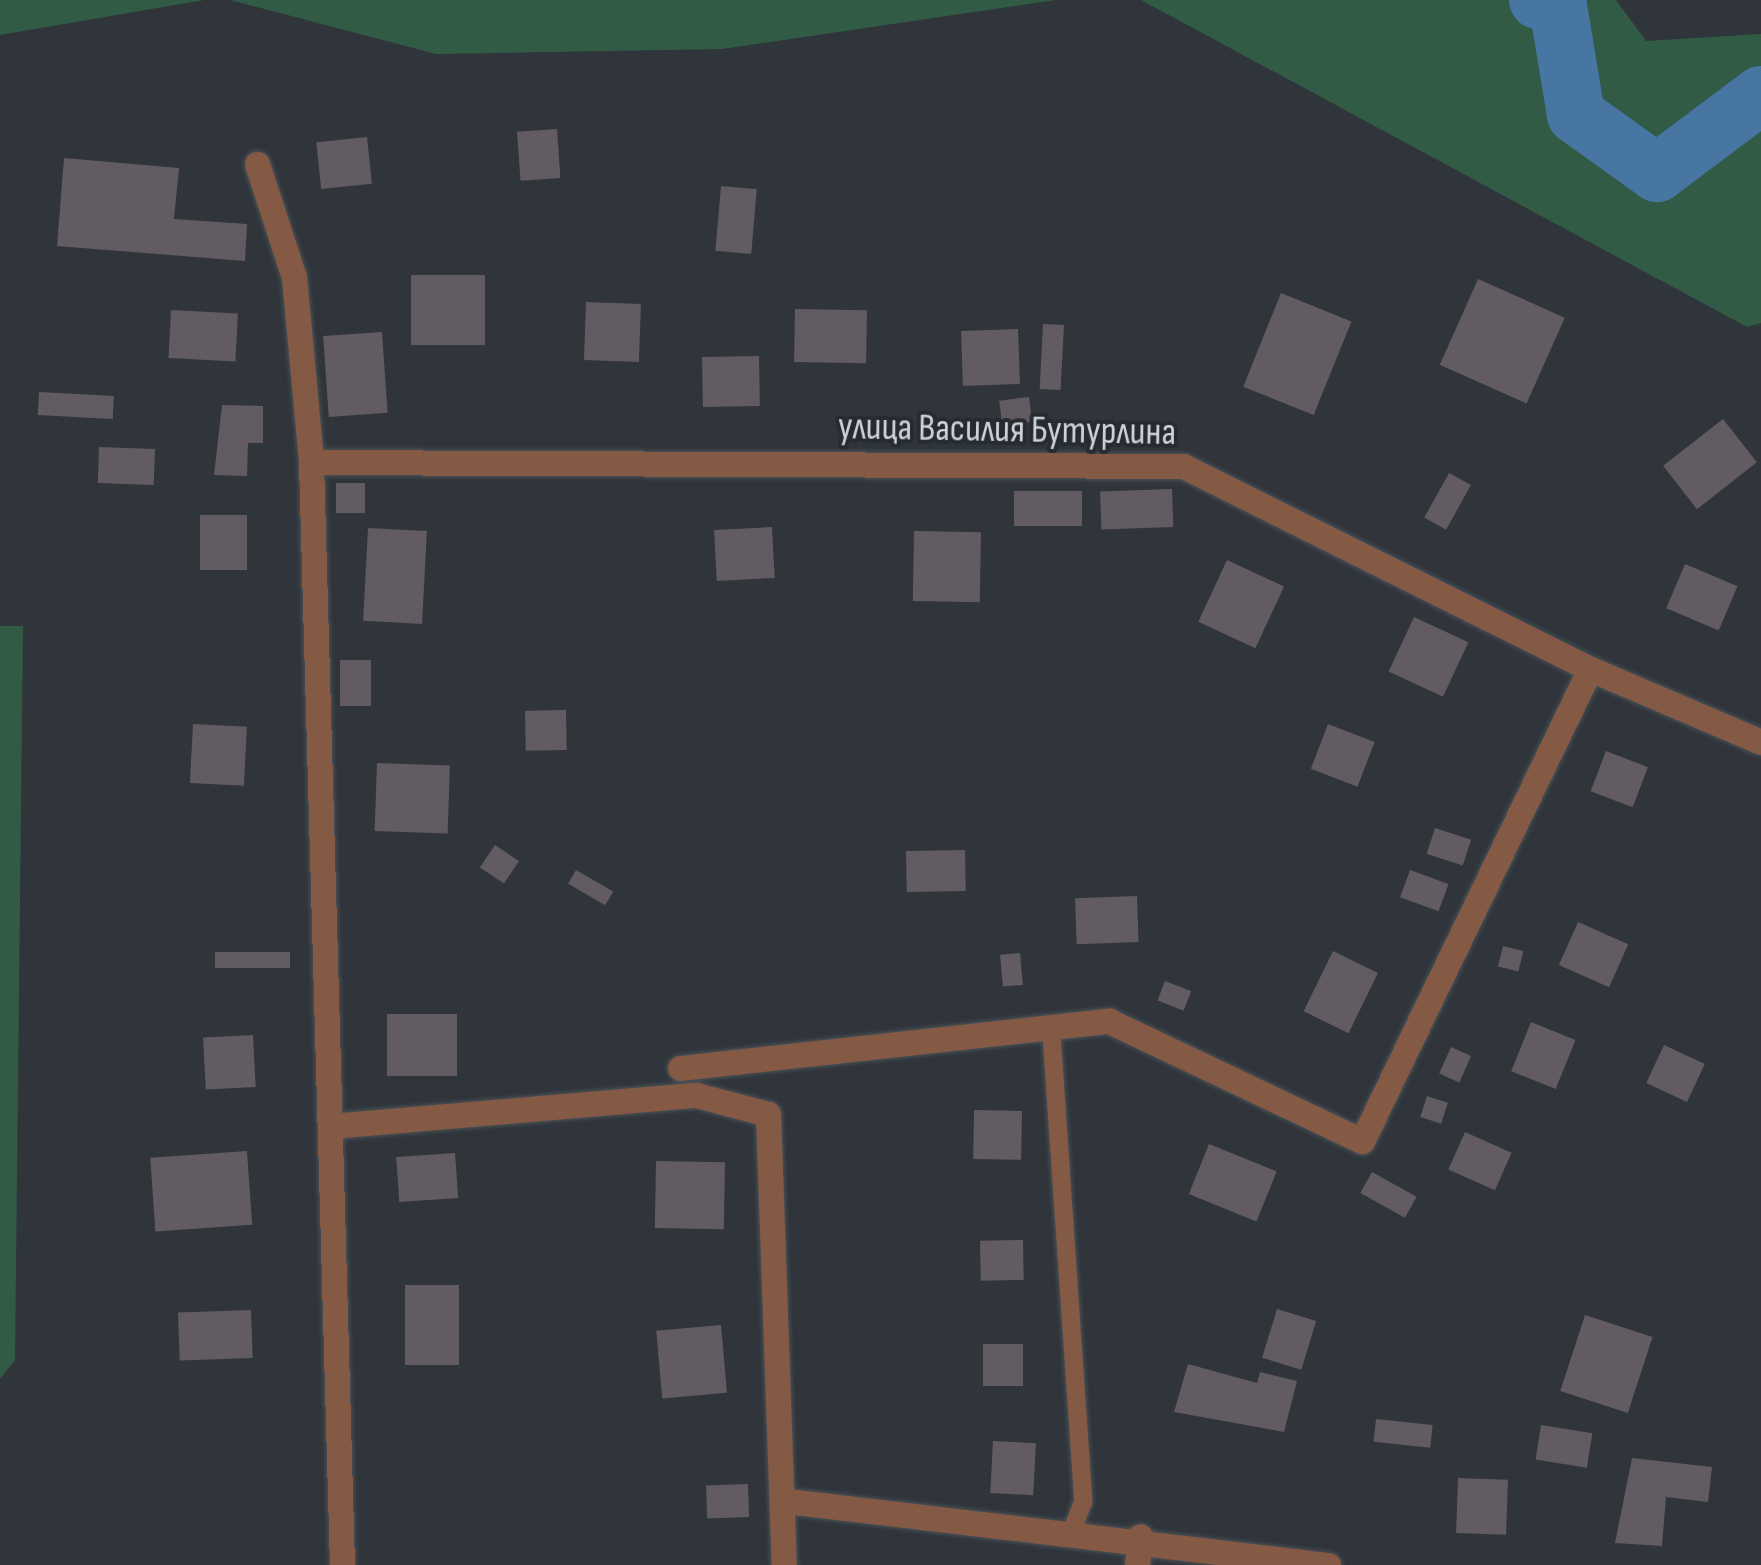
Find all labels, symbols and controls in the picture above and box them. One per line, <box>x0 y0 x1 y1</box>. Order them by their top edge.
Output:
street label: улица Василия Бутурлина <box>838 404 1176 456</box>

